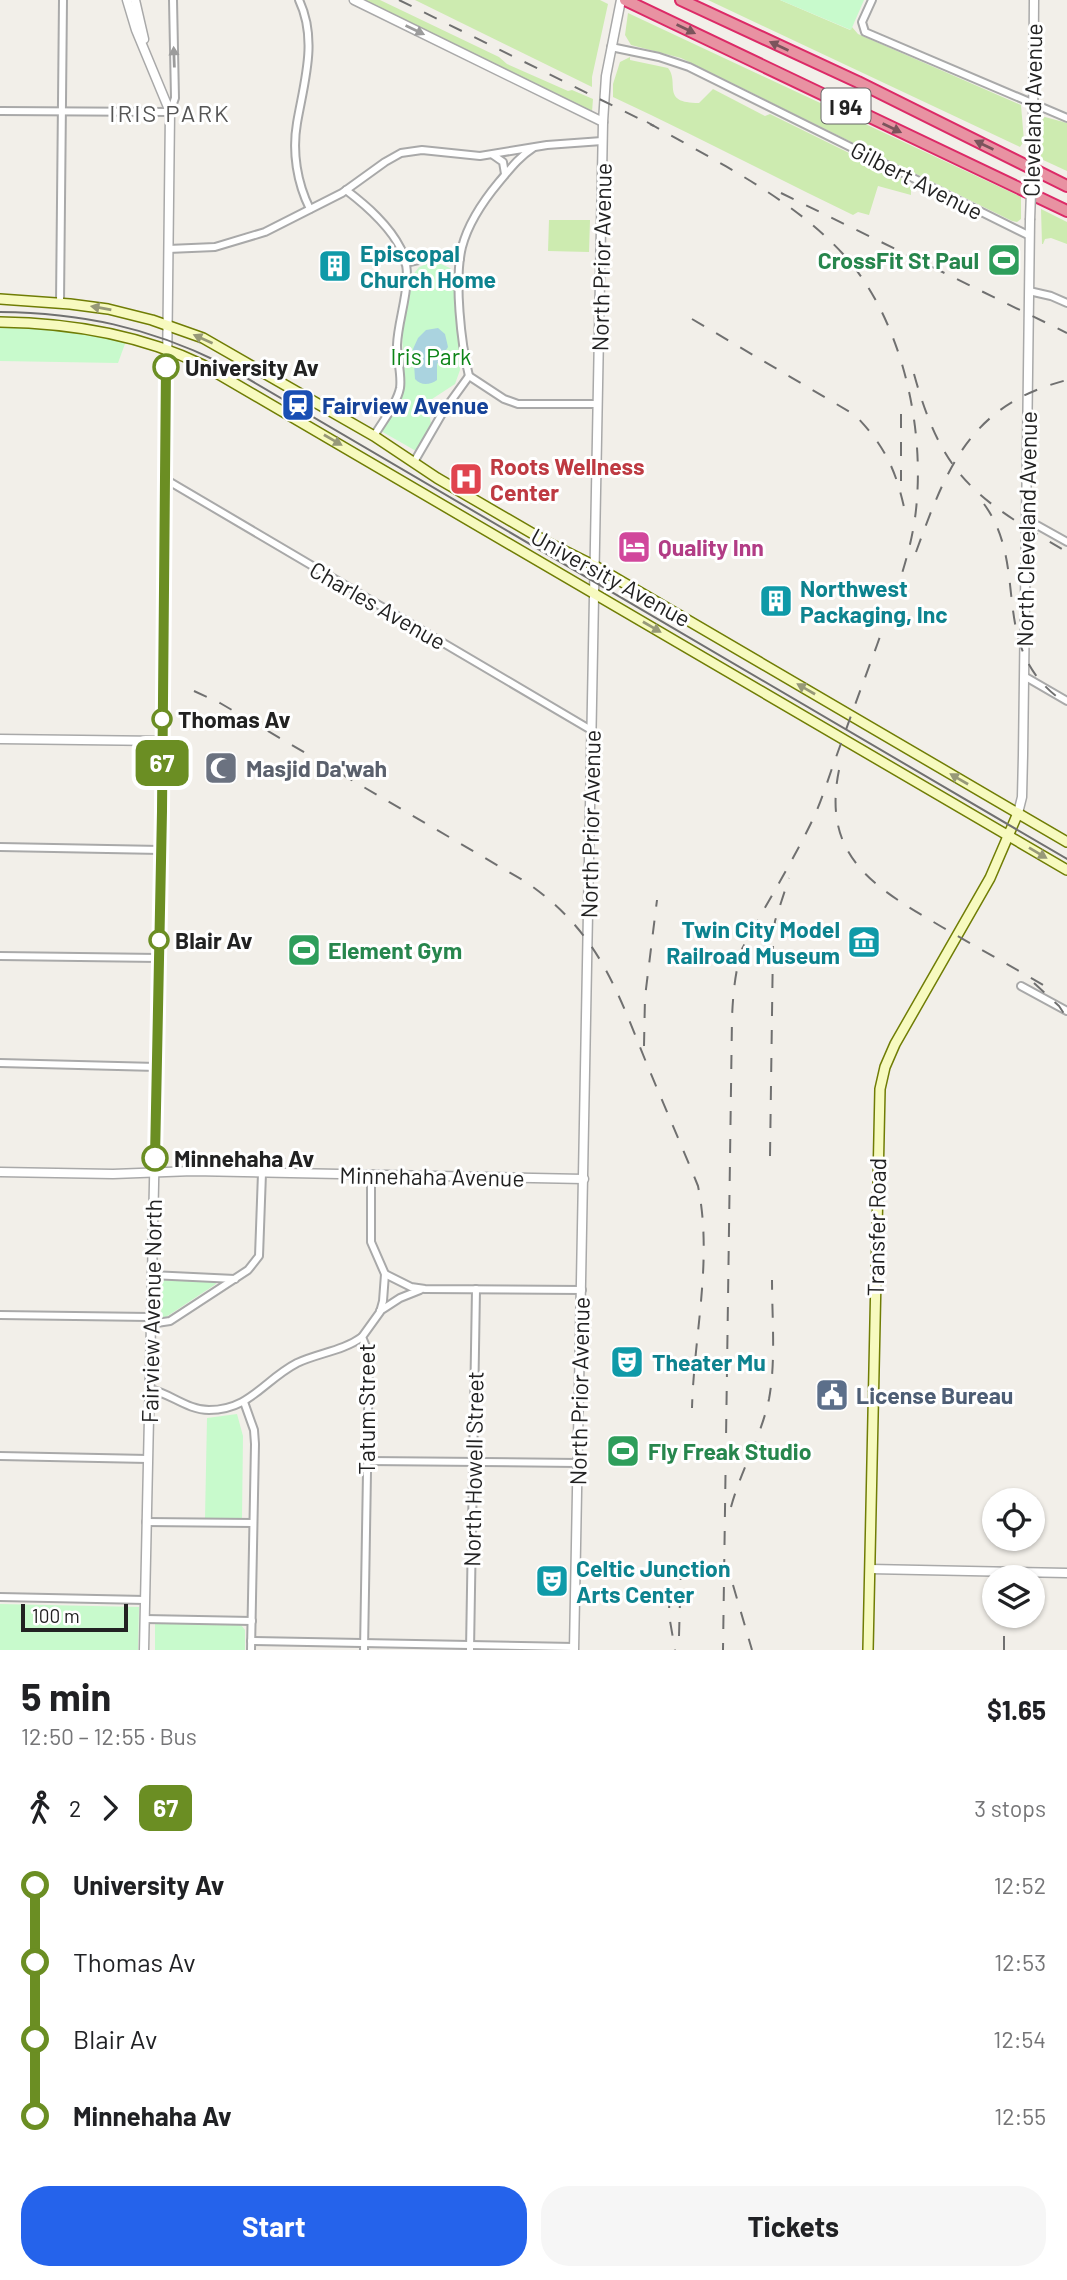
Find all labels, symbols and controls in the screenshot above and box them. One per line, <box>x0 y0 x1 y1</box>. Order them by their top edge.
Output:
street label: Cleveland Avenue <box>1016 23 1048 197</box>
one-way arrow <box>676 24 696 35</box>
one-way arrow <box>405 25 425 36</box>
one-way arrow <box>769 40 789 51</box>
one-way arrow <box>168 45 179 67</box>
road number: I 94 <box>822 88 870 124</box>
district label: IRIS PARK <box>109 98 231 127</box>
one-way arrow <box>881 122 902 133</box>
street label: Gilbert Avenue <box>846 135 988 225</box>
one-way arrow <box>974 139 994 150</box>
street label: North Prior Avenue <box>585 162 617 352</box>
place label: Episcopal Church Home <box>360 239 496 293</box>
sports icon: CrossFit St Paul <box>985 241 1023 279</box>
place label: CrossFit St Paul <box>818 246 979 274</box>
building icon: Episcopal Church Home <box>316 247 354 285</box>
one-way arrow <box>90 302 112 313</box>
one-way arrow <box>193 333 213 345</box>
park label: Iris Park <box>390 342 472 370</box>
place label: University Av <box>185 353 319 381</box>
marker: University Av <box>153 354 179 380</box>
station icon: Fairview Avenue <box>279 386 317 424</box>
place label: Fairview Avenue <box>322 391 489 419</box>
street label: North Cleveland Avenue <box>1010 411 1042 647</box>
one-way arrow <box>324 434 343 446</box>
place label: Roots Wellness Center <box>490 452 645 506</box>
hospital icon: Roots Wellness Center <box>447 460 485 498</box>
street label: University Avenue <box>526 522 696 632</box>
hotel icon: Quality Inn <box>615 528 653 566</box>
place label: Quality Inn <box>658 533 764 561</box>
street label: Charles Avenue <box>305 555 451 655</box>
place label: Northwest Packaging, Inc <box>800 574 948 628</box>
building icon: Northwest Packaging, Inc <box>757 582 795 620</box>
one-way arrow <box>643 620 662 633</box>
one-way arrow <box>796 683 815 695</box>
place label: Thomas Av <box>178 705 290 733</box>
marker: Thomas Av <box>152 709 172 729</box>
street label: North Prior Avenue <box>574 729 606 919</box>
line badge: 67 <box>130 740 194 786</box>
text: 67 <box>150 748 174 777</box>
mosque icon: Masjid Da'wah <box>202 749 240 787</box>
place label: Masjid Da'wah <box>246 754 387 782</box>
one-way arrow <box>949 773 969 785</box>
one-way arrow <box>1028 847 1048 859</box>
place label: Twin City Model Railroad Museum <box>666 915 840 969</box>
museum icon: Twin City Model Railroad Museum <box>845 923 883 961</box>
place label: Blair Av <box>175 926 253 954</box>
marker: Blair Av <box>149 930 169 950</box>
sports icon: Element Gym <box>285 931 323 969</box>
place label: Element Gym <box>328 936 462 964</box>
place label: Minnehaha Av <box>174 1144 314 1172</box>
marker: Minnehaha Av <box>142 1145 168 1171</box>
street label: Transfer Road <box>861 1157 891 1297</box>
street label: Minnehaha Avenue <box>339 1160 525 1192</box>
street label: Fairview Avenue North <box>135 1199 167 1423</box>
street label: North Prior Avenue <box>563 1296 595 1486</box>
street label: Tatum Street <box>352 1343 380 1475</box>
theatre icon: Theater Mu <box>608 1343 646 1381</box>
place label: Theater Mu <box>652 1348 766 1376</box>
street label: North Howell Street <box>457 1371 489 1567</box>
public building icon: License Bureau <box>813 1376 851 1414</box>
place label: License Bureau <box>856 1381 1013 1409</box>
sports icon: Fly Freak Studio <box>604 1432 642 1470</box>
place label: Fly Freak Studio <box>648 1437 812 1465</box>
map controls <box>982 1488 1045 1628</box>
button: locate <box>982 1488 1045 1551</box>
place label: Celtic Junction Arts Center <box>576 1554 731 1608</box>
theatre icon: Celtic Junction Arts Center <box>533 1562 571 1600</box>
button: layers <box>982 1565 1045 1628</box>
scale bar <box>21 1601 128 1633</box>
text: 100 m <box>32 1604 80 1627</box>
text: 5 min <box>21 1673 111 1719</box>
text: $1.65 <box>987 1694 1046 1725</box>
text: 12:50 – 12:55 · Bus <box>21 1722 197 1750</box>
icon: walk <box>21 1789 59 1827</box>
icon: forward <box>91 1789 129 1827</box>
text: 67 <box>153 1793 178 1822</box>
text: 2 <box>69 1794 81 1822</box>
text: 3 stops <box>974 1794 1046 1822</box>
text: University Av <box>73 1869 224 1900</box>
text: 12:52 <box>994 1871 1046 1899</box>
text: Thomas Av <box>73 1946 196 1977</box>
text: 12:53 <box>994 1948 1046 1976</box>
text: Blair Av <box>73 2023 157 2054</box>
text: 12:54 <box>993 2025 1046 2053</box>
text: Minnehaha Av <box>73 2100 231 2131</box>
text: 12:55 <box>994 2102 1046 2130</box>
button: Start <box>21 2186 527 2266</box>
button: Tickets <box>541 2186 1046 2266</box>

